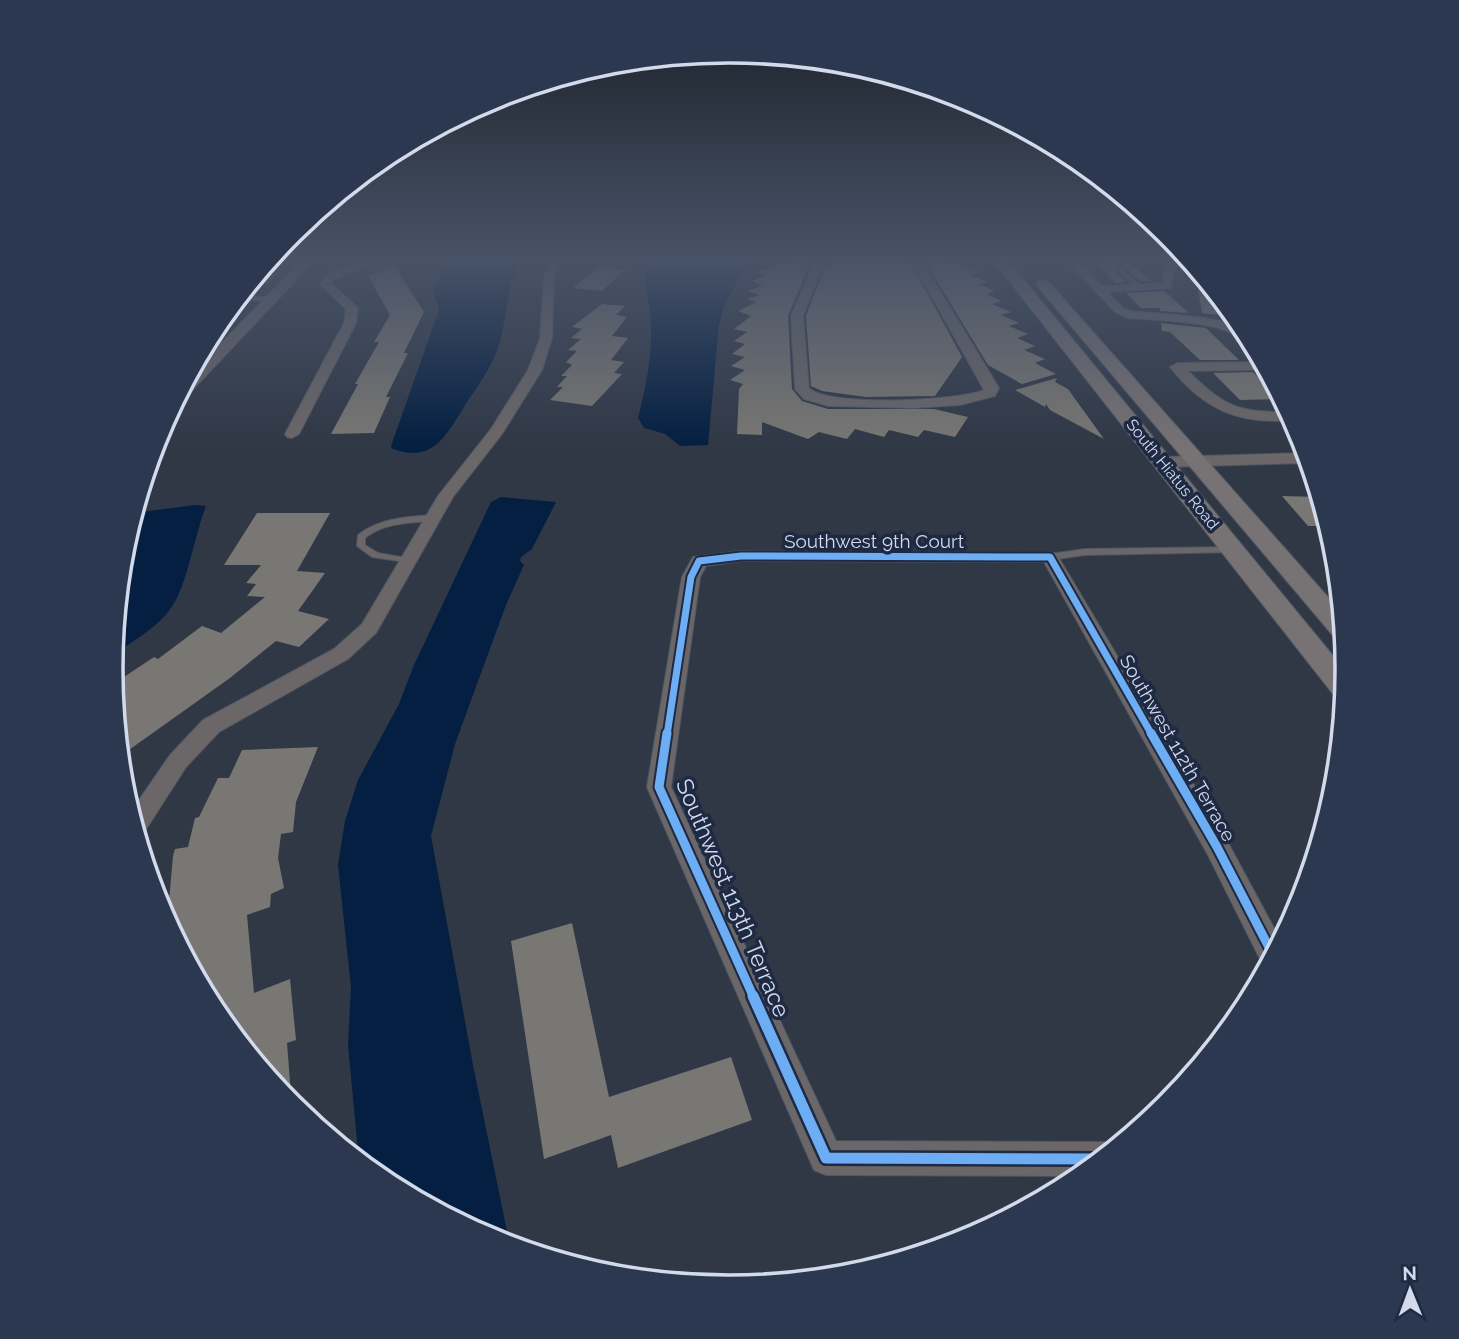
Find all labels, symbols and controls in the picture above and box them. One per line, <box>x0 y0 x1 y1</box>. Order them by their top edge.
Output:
street label: South Hiatus Road <box>1122 415 1223 533</box>
street label: Southwest 9th Court <box>784 530 965 552</box>
street label: Southwest 112th Terrace <box>1116 651 1240 845</box>
street label: Southwest 113th Terrace <box>671 774 796 1021</box>
north arrow <box>1375 1255 1445 1325</box>
text: N <box>1402 1262 1417 1284</box>

